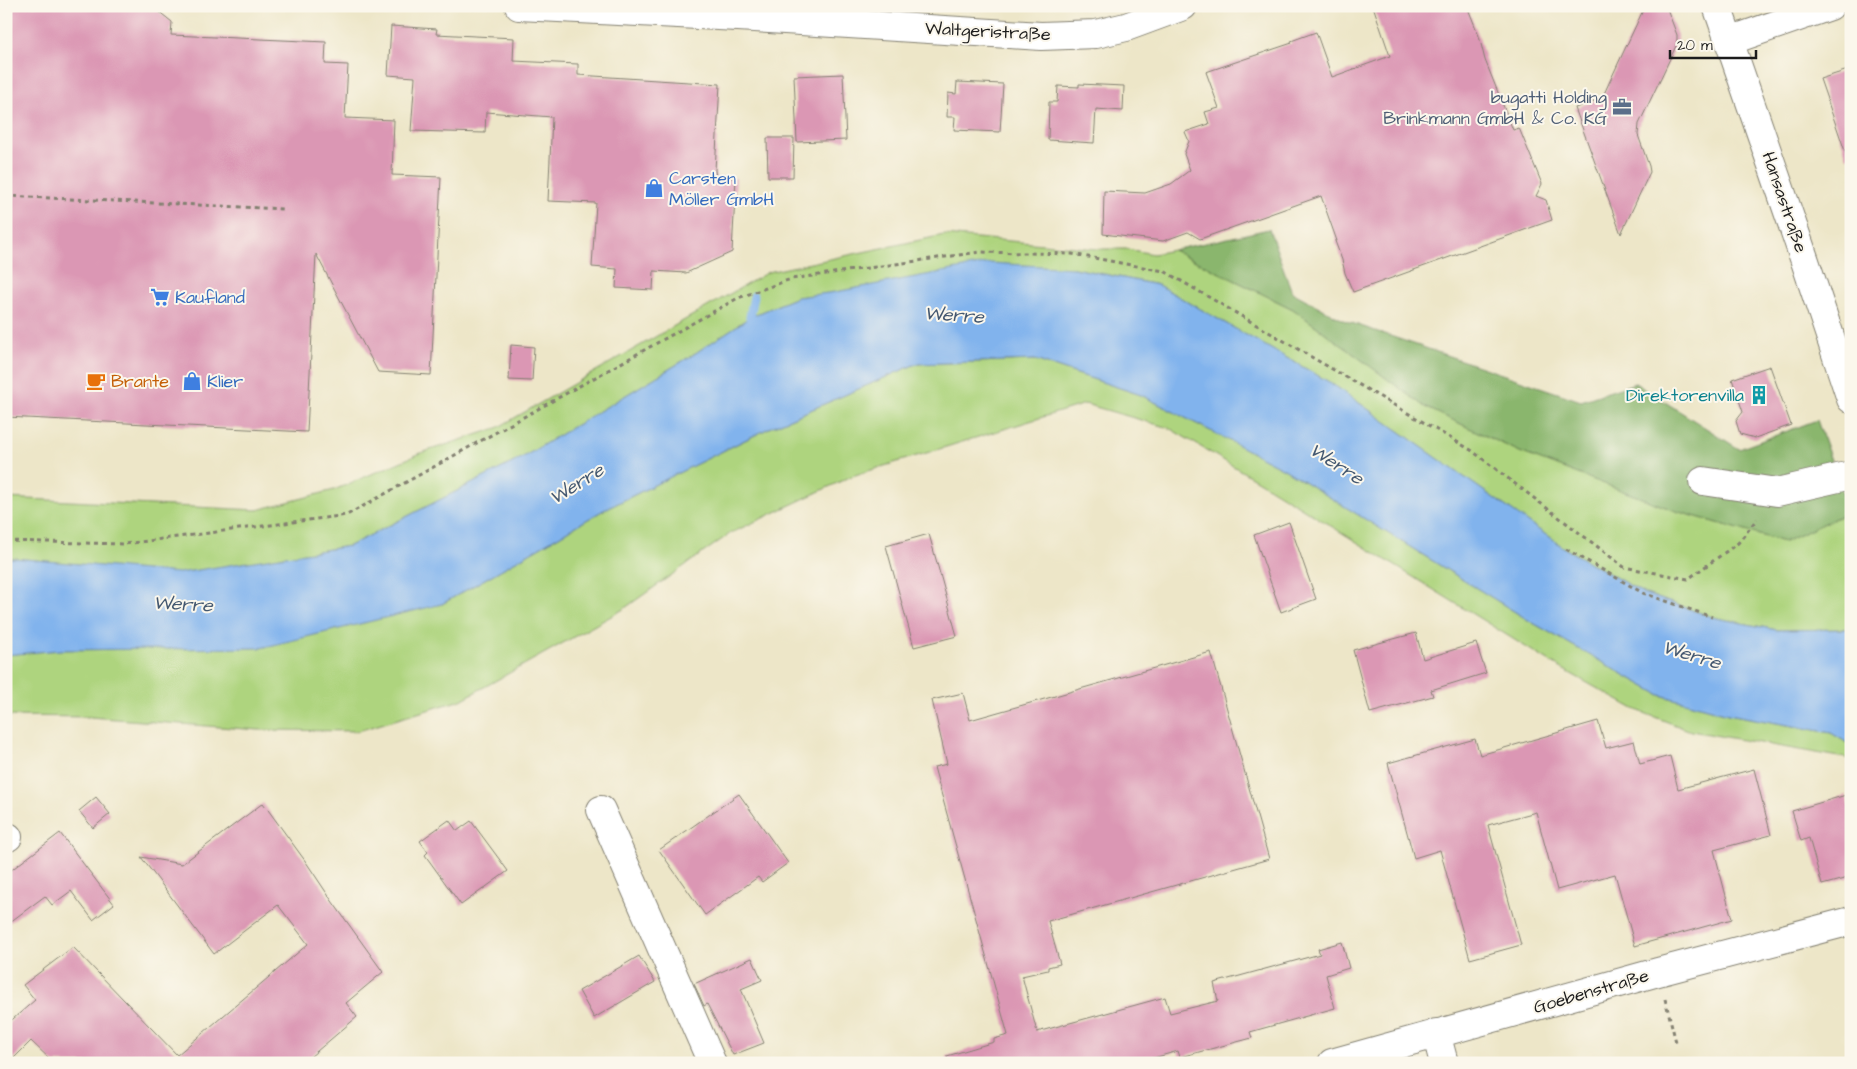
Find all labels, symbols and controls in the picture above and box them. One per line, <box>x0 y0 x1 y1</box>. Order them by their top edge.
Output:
street label: Waltgeristraße <box>924 16 1052 48</box>
scale bar <box>1670 28 1756 60</box>
text: 20 m <box>1677 35 1713 56</box>
place label: bugatti Holding Brinkmann GmbH & Co. KG <box>1383 85 1608 131</box>
office icon: bugatti Holding Brinkmann GmbH & Co. KG <box>1611 96 1633 118</box>
street label: Hansastraße <box>1756 148 1814 256</box>
place label: Carsten Möller GmbH <box>669 166 774 212</box>
shop icon: Carsten Möller GmbH <box>643 177 665 199</box>
place label: Kaufland <box>175 285 245 310</box>
supermarket icon: Kaufland <box>149 286 171 308</box>
water label: Werre <box>923 300 986 331</box>
place label: Brante <box>111 369 169 394</box>
place label: Klier <box>207 369 243 394</box>
cafe icon: Brante <box>85 370 107 392</box>
shop icon: Klier <box>181 370 203 392</box>
place label: Direktorenvilla <box>1626 383 1744 408</box>
building icon: Direktorenvilla <box>1748 384 1770 406</box>
water label: Werre <box>1304 437 1370 493</box>
water label: Werre <box>544 456 611 511</box>
water label: Werre <box>153 589 215 620</box>
water label: Werre <box>1659 634 1726 678</box>
street label: Goebenstraße <box>1530 963 1652 1020</box>

